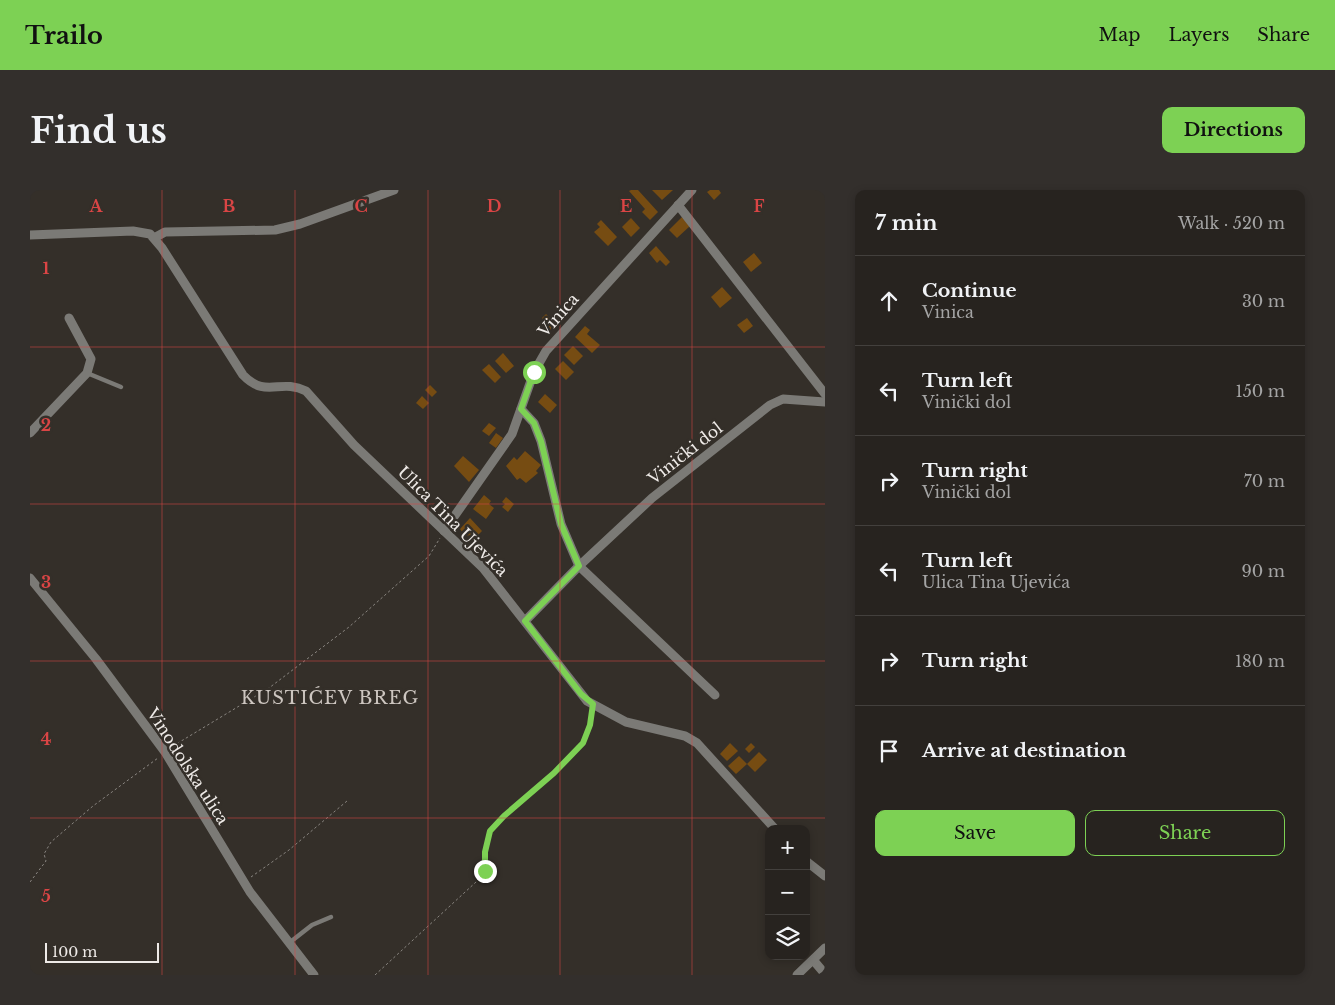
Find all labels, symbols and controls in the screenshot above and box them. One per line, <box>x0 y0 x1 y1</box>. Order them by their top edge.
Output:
text: Trailo <box>25 21 103 50</box>
text: Map <box>1099 24 1140 46</box>
text: Layers <box>1168 24 1229 46</box>
text: Share <box>1257 24 1310 46</box>
button: Directions <box>1162 107 1305 153</box>
text: Find us <box>30 109 167 152</box>
text: A <box>89 196 104 216</box>
text: B <box>223 196 236 216</box>
text: C <box>354 196 368 216</box>
text: D <box>487 196 501 216</box>
text: E <box>620 196 632 216</box>
text: F <box>753 196 765 216</box>
text: 7 min <box>875 210 938 236</box>
text: Walk · 520 m <box>1178 213 1285 233</box>
text: 1 <box>43 258 50 278</box>
text: Continue <box>922 279 1017 302</box>
icon: ahead <box>875 287 903 315</box>
street label: Vinica <box>533 289 583 342</box>
text: 30 m <box>1242 291 1285 311</box>
text: Vinica <box>922 302 974 322</box>
route start <box>523 361 546 384</box>
text: Turn left <box>922 369 1013 392</box>
icon: left <box>875 377 903 405</box>
text: 150 m <box>1236 381 1285 401</box>
text: Vinički dol <box>922 392 1011 412</box>
text: 2 <box>41 415 51 435</box>
street label: Vinički dol <box>643 418 726 489</box>
text: Turn right <box>922 459 1028 482</box>
street label: Ulica Tina Ujevića <box>394 462 512 580</box>
icon: right <box>875 467 903 495</box>
text: 70 m <box>1244 471 1285 491</box>
text: Vinički dol <box>922 482 1011 502</box>
text: Turn left <box>922 549 1013 572</box>
icon: left <box>875 557 903 585</box>
text: 90 m <box>1242 561 1285 581</box>
text: 3 <box>41 572 51 592</box>
text: Ulica Tina Ujevića <box>922 572 1070 592</box>
icon: right <box>875 647 903 675</box>
text: Turn right <box>922 649 1028 672</box>
text: 180 m <box>1235 651 1285 671</box>
district label: KUSTIĆEV BREG <box>241 686 419 709</box>
street label: Vinodolska ulica <box>142 703 233 828</box>
text: 4 <box>41 729 51 749</box>
icon: arrive <box>875 737 903 765</box>
text: Arrive at destination <box>922 739 1126 762</box>
button: Save <box>875 810 1075 856</box>
button: Share <box>1085 810 1285 856</box>
map controls <box>765 825 810 960</box>
button: + <box>765 825 810 870</box>
route end <box>474 860 497 883</box>
button: − <box>765 870 810 915</box>
text: 5 <box>41 886 51 906</box>
button: layers <box>765 915 810 960</box>
scale bar <box>45 940 159 963</box>
text: 100 m <box>52 943 97 961</box>

